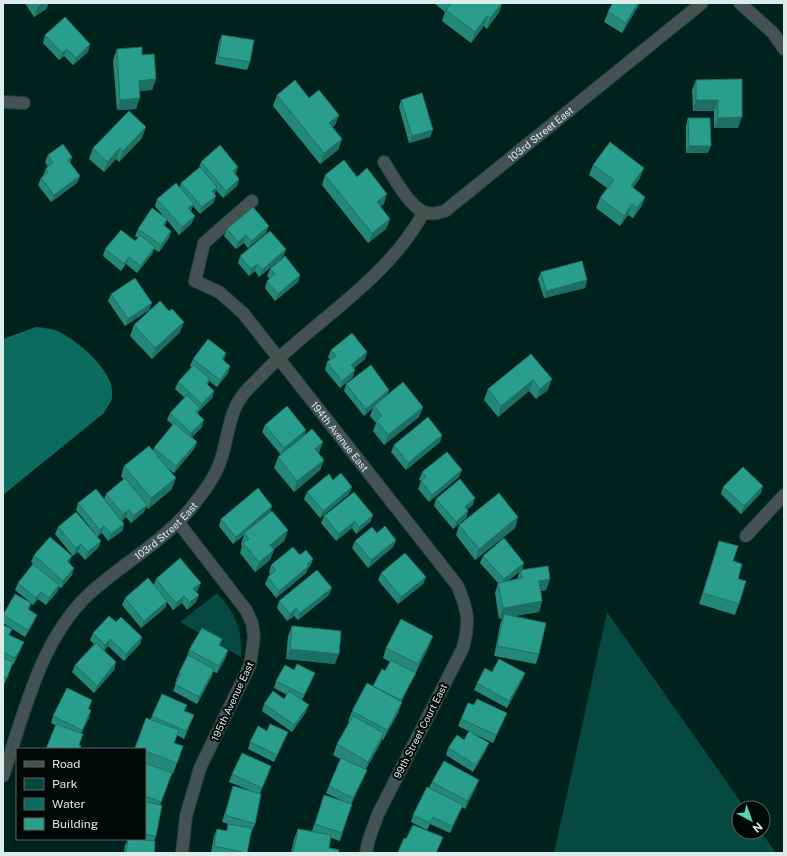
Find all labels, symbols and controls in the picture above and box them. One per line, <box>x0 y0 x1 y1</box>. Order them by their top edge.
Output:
street label: 103rd Street East <box>505 104 576 164</box>
street label: 194th Avenue East <box>309 399 371 474</box>
street label: 103rd Street East <box>132 499 200 562</box>
street label: 195th Avenue East <box>208 659 256 742</box>
street label: 99th Street Court East <box>391 681 449 781</box>
legend <box>16 748 146 840</box>
text: Road <box>52 757 80 771</box>
text: Park <box>52 777 78 791</box>
text: Water <box>52 797 86 811</box>
north arrow <box>731 800 771 840</box>
text: Building <box>52 817 98 831</box>
text: N <box>750 820 765 835</box>

